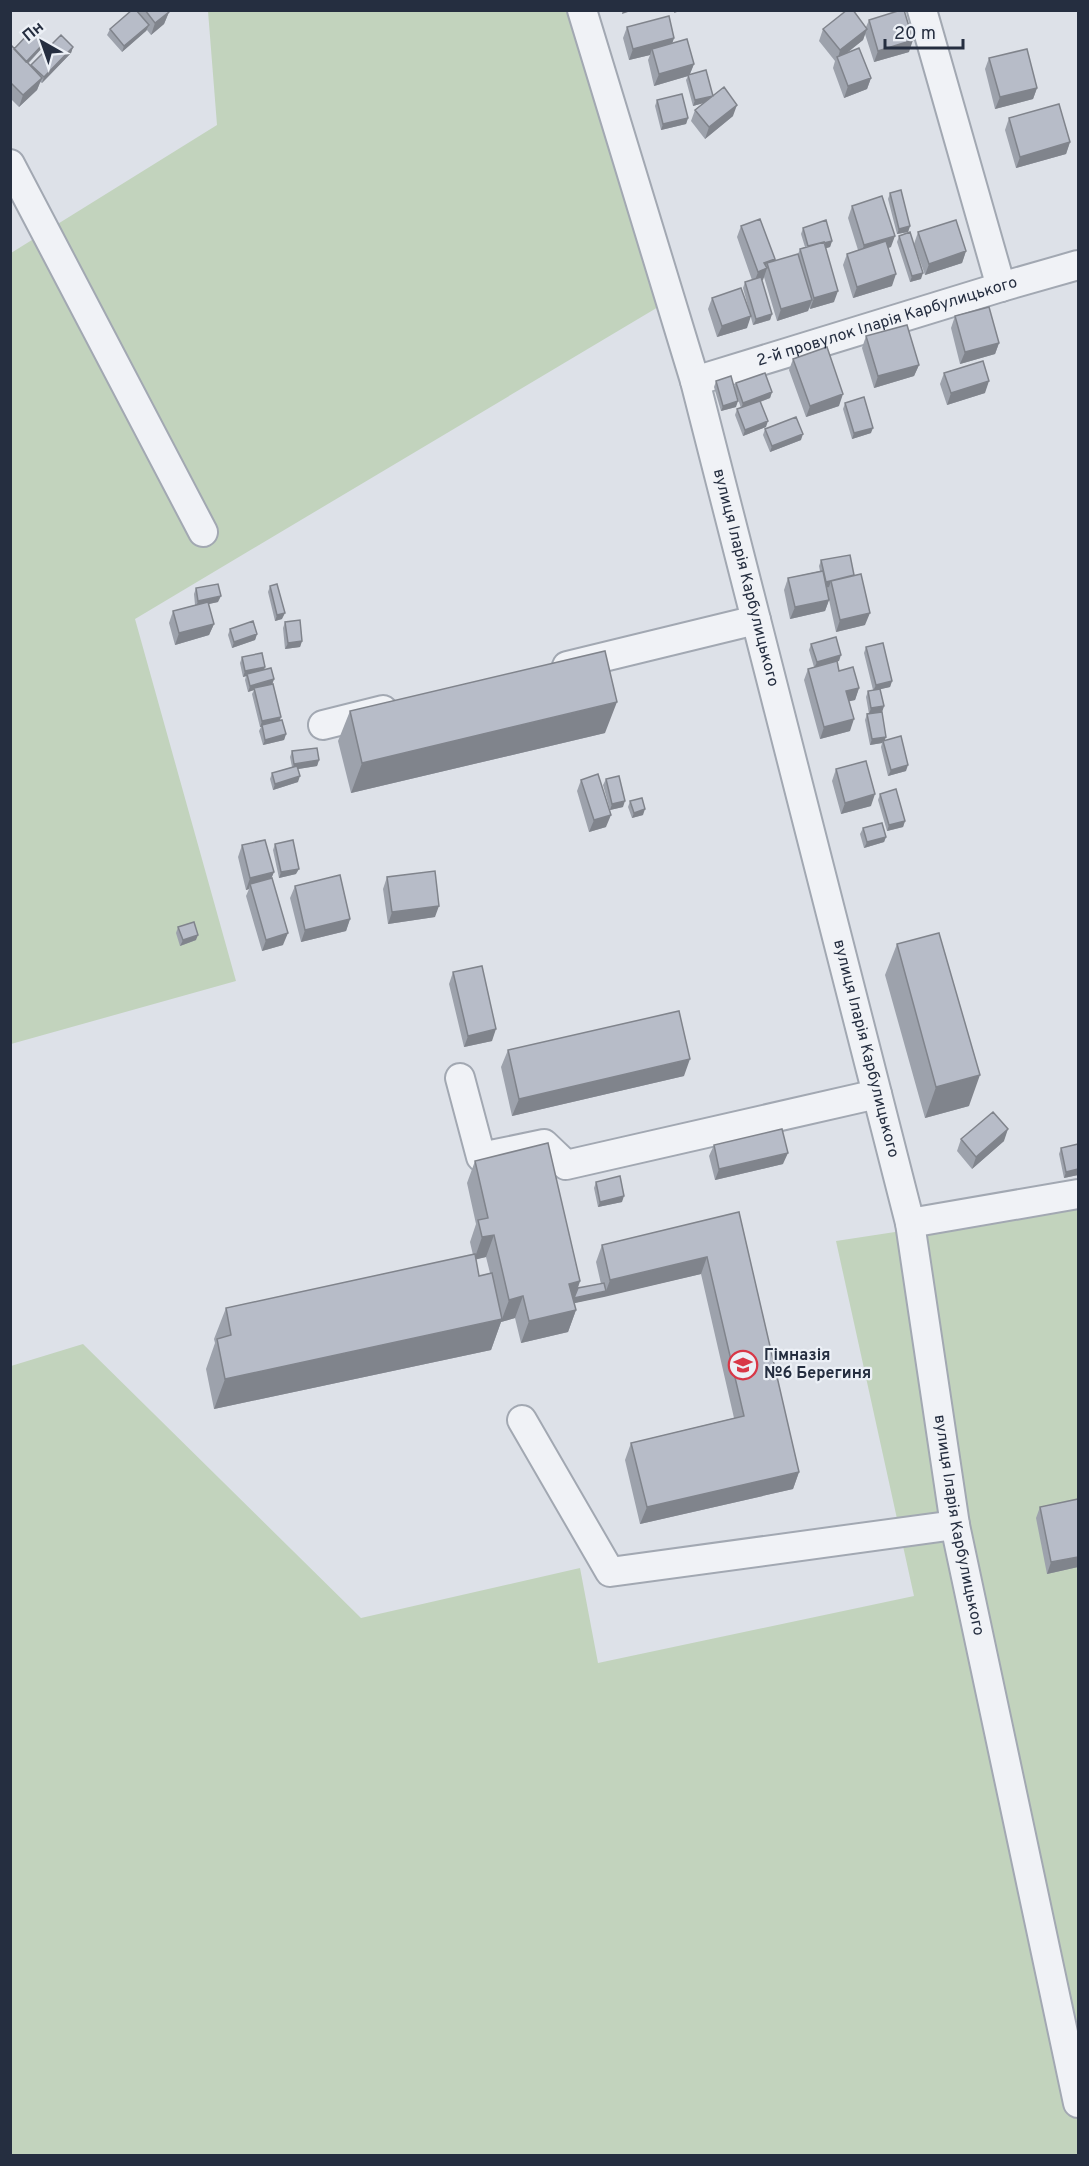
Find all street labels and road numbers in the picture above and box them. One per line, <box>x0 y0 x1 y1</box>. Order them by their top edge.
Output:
street label: 2-й провулок Іларія Карбулицького <box>755 273 1020 371</box>
street label: вулиця Іларія Карбулицького <box>708 467 783 689</box>
street label: вулиця Іларія Карбулицького <box>828 938 903 1160</box>
street label: вулиця Іларія Карбулицького <box>929 1413 988 1638</box>

